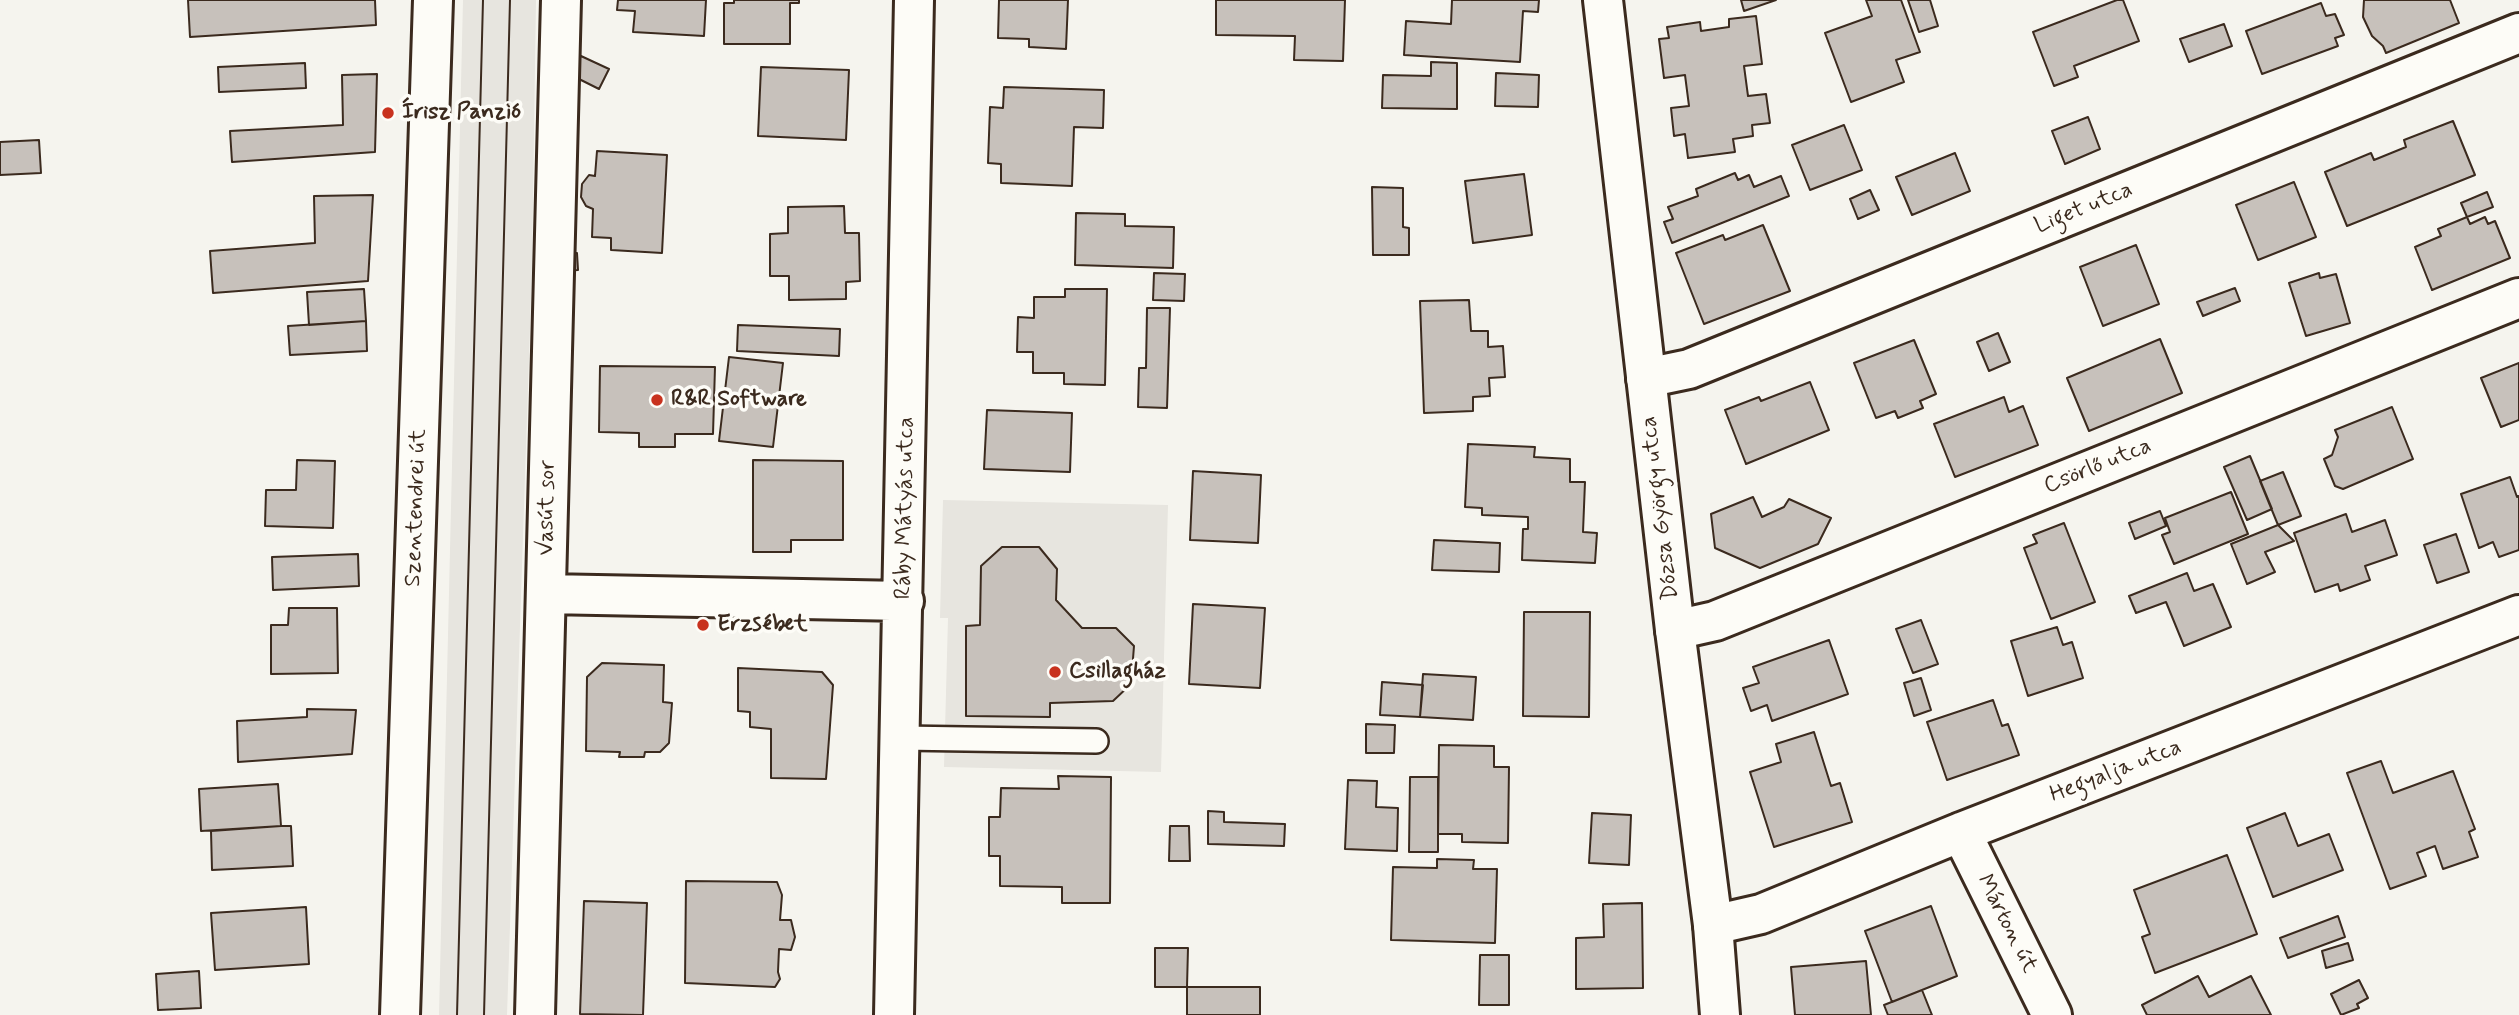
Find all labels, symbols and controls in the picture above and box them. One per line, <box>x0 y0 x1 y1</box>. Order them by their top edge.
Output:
place label: Írisz Panzió <box>402 99 521 127</box>
marker: Írisz Panzió <box>380 105 396 121</box>
street label: Liget utca <box>2031 177 2137 241</box>
place label: R&R Software <box>671 386 807 414</box>
marker: R&R Software <box>649 392 665 408</box>
street label: Dózsa György utca <box>1636 415 1686 601</box>
street label: Ráby Mátyás utca <box>891 416 921 600</box>
street label: Szentendrei út <box>400 429 434 587</box>
street label: Csörlő utca <box>2040 433 2156 501</box>
street label: Vasút sor <box>533 460 563 556</box>
place label: Erzsébet <box>717 611 808 639</box>
marker: Erzsébet <box>695 617 711 633</box>
place label: Csillagház <box>1069 658 1166 686</box>
marker: Csillagház <box>1047 664 1063 680</box>
street label: Hegyalja utca <box>2046 734 2186 810</box>
street label: Márton út <box>1969 870 2043 978</box>

